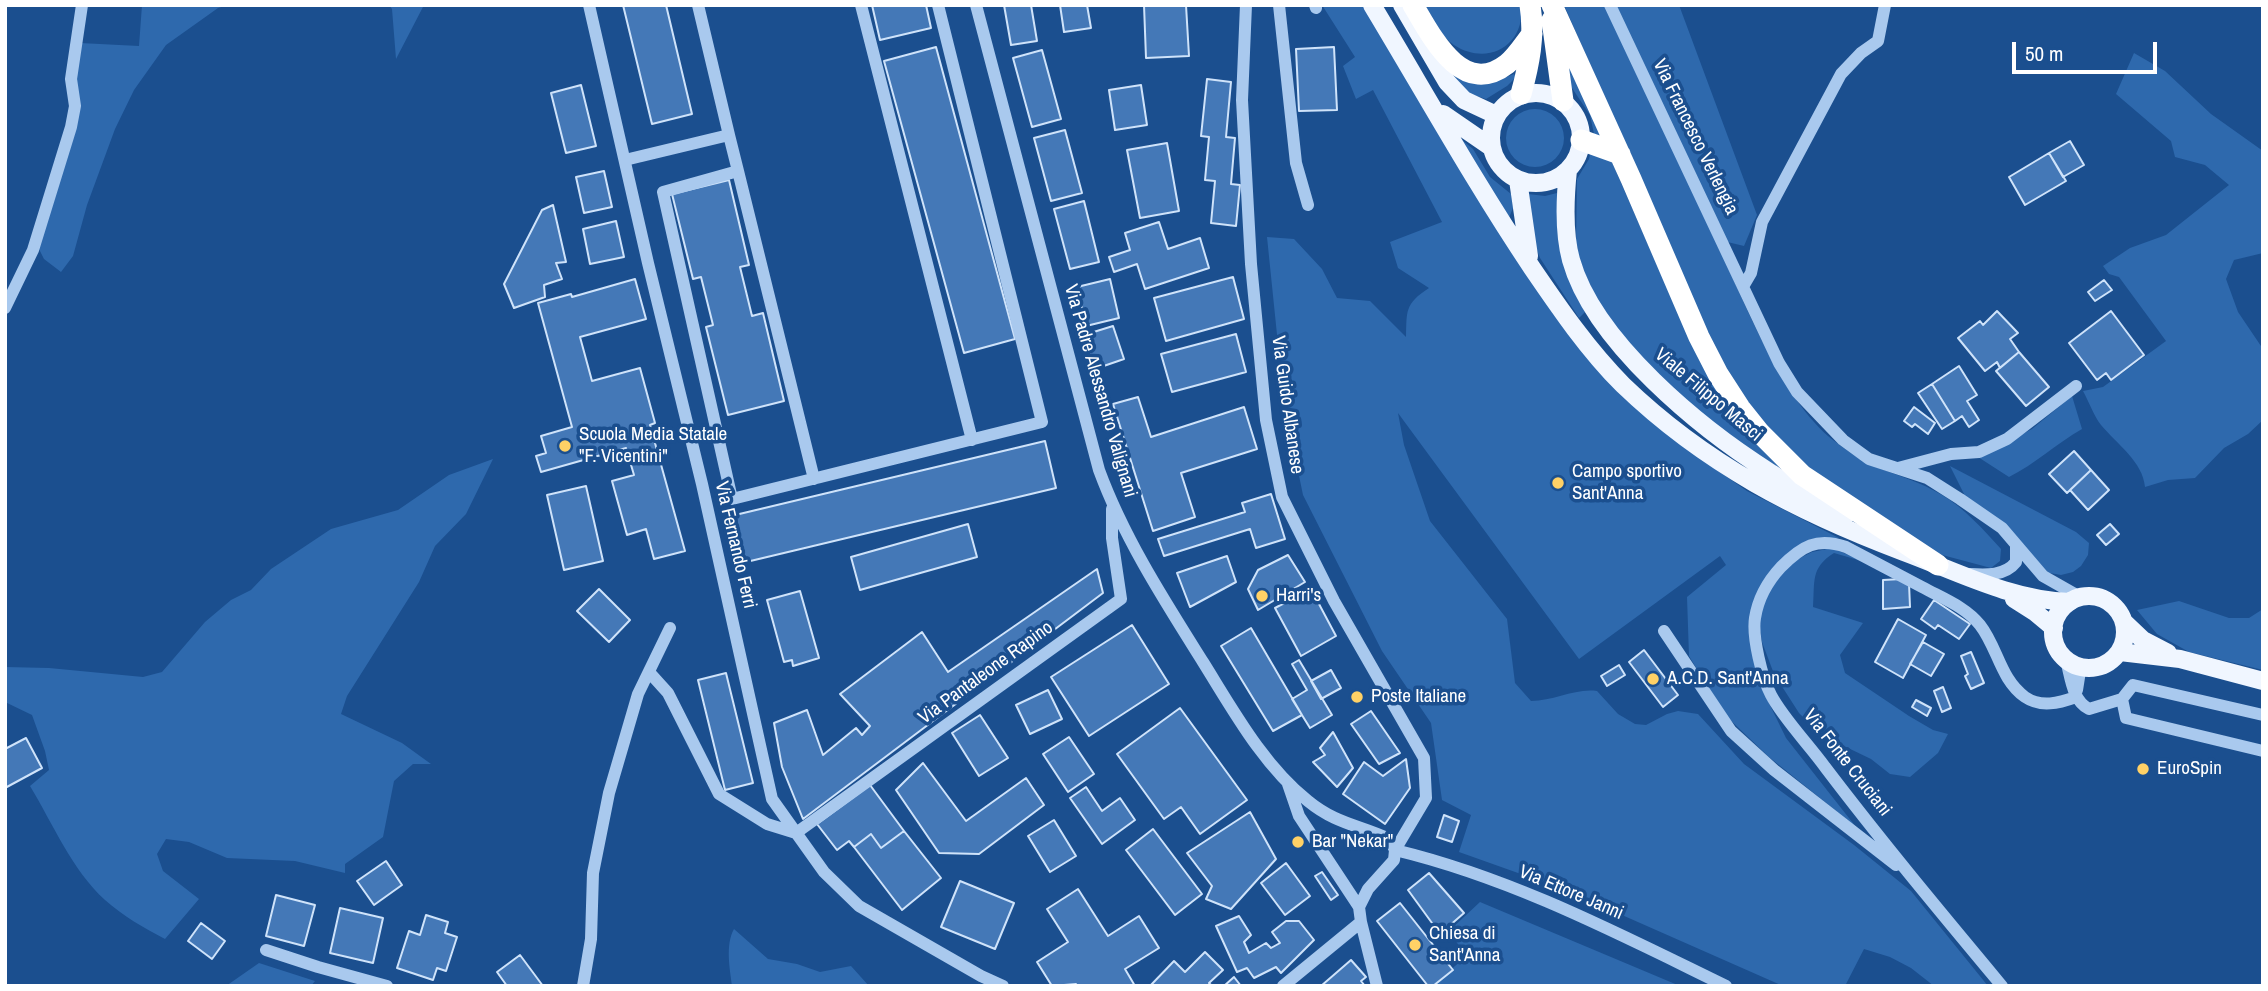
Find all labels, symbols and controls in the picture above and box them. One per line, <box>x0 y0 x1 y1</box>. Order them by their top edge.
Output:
scale bar <box>2016 28 2161 72</box>
text: 50 m <box>2025 39 2063 68</box>
street label: Via Francesco Verlengia <box>1647 55 1743 219</box>
street label: Via Padre Alessandro Valignani <box>1059 282 1141 500</box>
street label: Via Guido Albanese <box>1266 334 1308 476</box>
street label: Viale Filippo Masci <box>1650 343 1766 447</box>
place label: Scuola Media Statale "F. Vicentini" <box>579 424 727 468</box>
marker: Scuola Media Statale "F. Vicentini" <box>557 438 573 454</box>
place label: Campo sportivo Sant'Anna <box>1572 461 1682 505</box>
marker: Campo sportivo Sant'Anna <box>1550 475 1566 491</box>
street label: Via Fernando Ferri <box>709 479 761 611</box>
place label: Harri's <box>1276 585 1321 607</box>
marker: Harri's <box>1254 588 1270 604</box>
street label: Via Pantaleone Rapino <box>914 617 1058 729</box>
place label: A.C.D. Sant'Anna <box>1667 668 1789 690</box>
marker: A.C.D. Sant'Anna <box>1645 671 1661 687</box>
place label: Poste Italiane <box>1371 686 1466 708</box>
marker: Poste Italiane <box>1349 689 1365 705</box>
street label: Via Fonte Cruciani <box>1798 705 1896 821</box>
place label: EuroSpin <box>2157 758 2222 780</box>
marker: EuroSpin <box>2135 761 2151 777</box>
place label: Bar "Nekar" <box>1312 831 1393 853</box>
marker: Bar "Nekar" <box>1290 834 1306 850</box>
street label: Via Ettore Janni <box>1515 861 1627 925</box>
place label: Chiesa di Sant'Anna <box>1429 923 1500 967</box>
marker: Chiesa di Sant'Anna <box>1407 937 1423 953</box>

